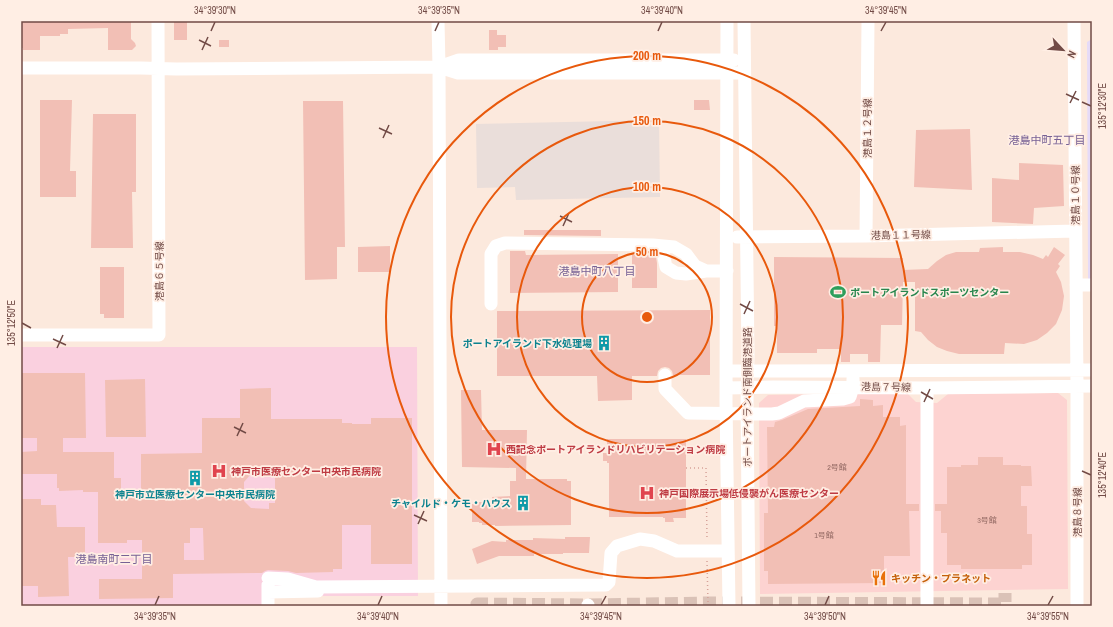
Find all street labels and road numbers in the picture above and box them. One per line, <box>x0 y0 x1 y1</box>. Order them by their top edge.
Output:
street label: 港島１２号線 <box>861 98 874 158</box>
street label: 港島１０号線 <box>1069 165 1082 225</box>
street label: 港島１１号線 <box>871 228 931 242</box>
street label: 港島６５号線 <box>153 241 166 301</box>
street label: ポートアイランド南側臨港道路 <box>741 327 754 467</box>
street label: 港島７号線 <box>861 380 911 394</box>
street label: 港島８号線 <box>1071 487 1084 537</box>

